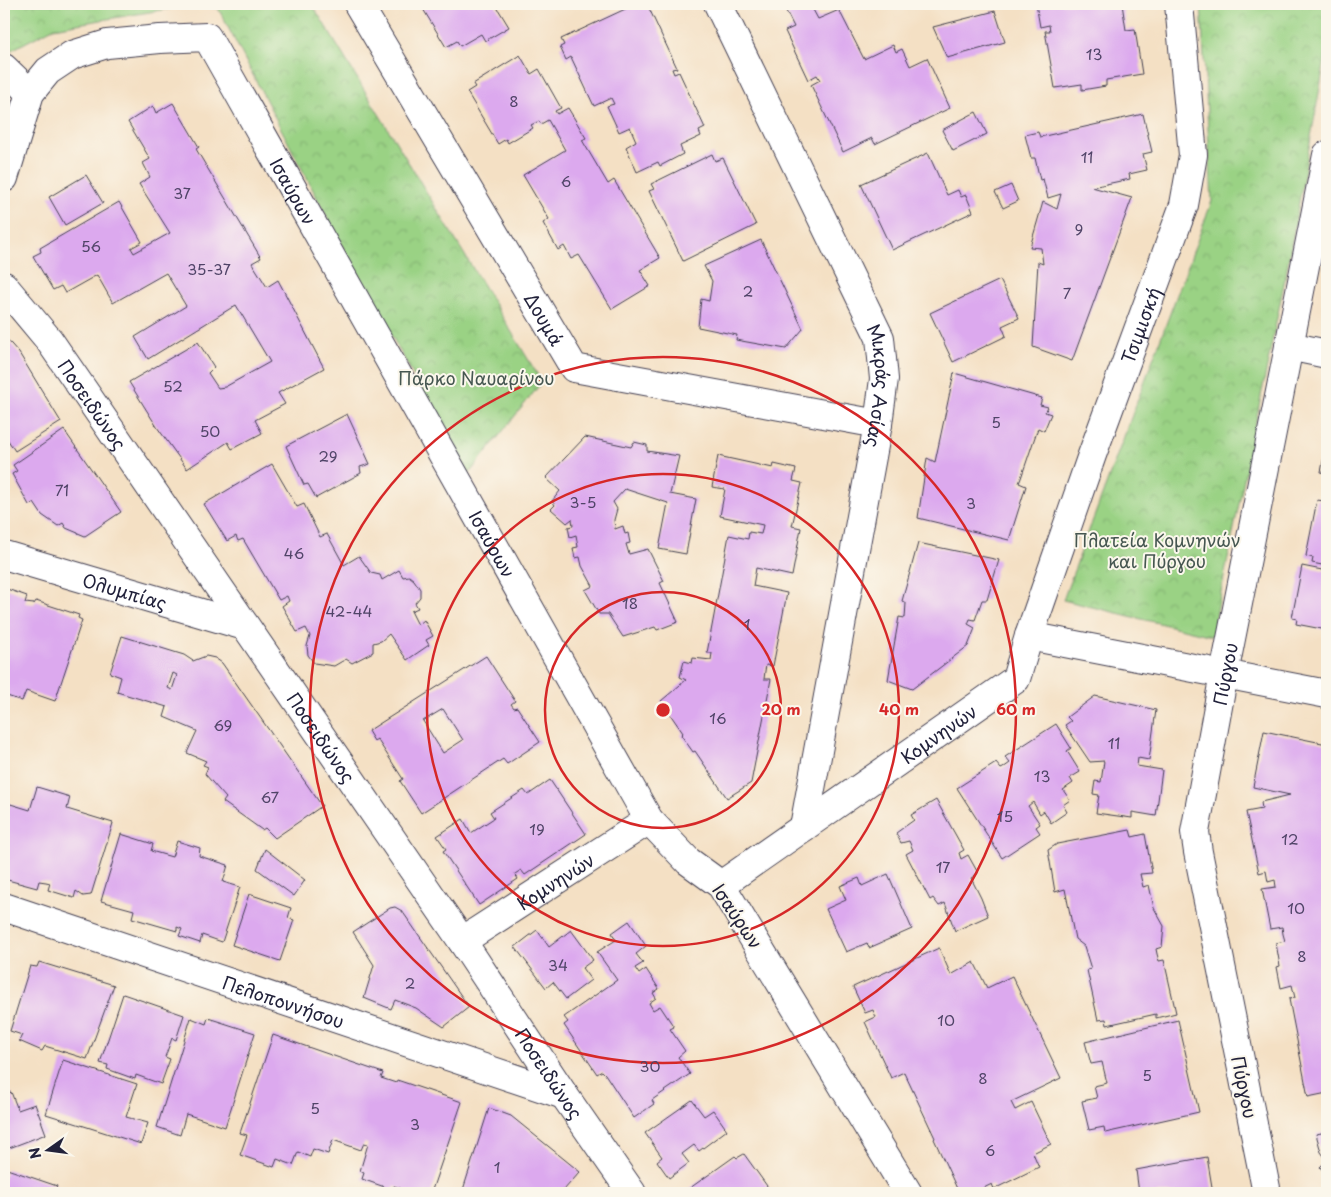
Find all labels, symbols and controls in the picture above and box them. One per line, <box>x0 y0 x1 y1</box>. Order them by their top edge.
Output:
house number: 13 <box>1086 42 1102 65</box>
house number: 8 <box>509 89 519 112</box>
house number: 11 <box>1081 145 1093 168</box>
street label: Ισαύρων <box>264 152 324 230</box>
house number: 6 <box>561 169 571 192</box>
house number: 37 <box>173 181 191 204</box>
house number: 9 <box>1075 217 1083 240</box>
house number: 56 <box>81 234 101 257</box>
house number: 35-37 <box>187 257 231 280</box>
house number: 2 <box>743 279 753 302</box>
house number: 7 <box>1063 281 1072 304</box>
street label: Τσιμισκή <box>1113 283 1166 367</box>
street label: Δουμά <box>518 287 571 351</box>
street label: Μικράς Ασίας <box>860 319 898 450</box>
street label: Ποσειδώνος <box>52 353 134 455</box>
park label: Πάρκο Ναυαρίνου <box>397 364 555 391</box>
house number: 52 <box>163 374 183 397</box>
house number: 5 <box>991 410 1001 433</box>
house number: 50 <box>200 419 220 442</box>
house number: 29 <box>318 444 338 467</box>
house number: 71 <box>55 478 69 501</box>
house number: 3-5 <box>570 490 596 513</box>
house number: 3 <box>966 491 976 514</box>
street label: Ισαύρων <box>463 505 523 582</box>
park label: Πλατεία Κομνηνών και Πύργου <box>1073 526 1241 574</box>
house number: 46 <box>284 541 304 564</box>
street label: Ολυμπίας <box>80 565 170 616</box>
house number: 18 <box>622 591 638 614</box>
house number: 42-44 <box>326 599 373 622</box>
house number: 1 <box>744 612 750 635</box>
street label: Πύργου <box>1205 640 1243 707</box>
street label: Ποσειδώνος <box>281 686 363 788</box>
text: 20 m <box>762 697 800 720</box>
text: 40 m <box>879 697 919 720</box>
street label: Κομνηνών <box>895 697 982 769</box>
text: 60 m <box>996 697 1036 720</box>
centre of rings <box>654 701 672 719</box>
house number: 16 <box>709 706 727 729</box>
house number: 69 <box>214 713 232 736</box>
house number: 11 <box>1108 731 1120 754</box>
house number: 13 <box>1034 764 1050 787</box>
house number: 67 <box>261 785 280 808</box>
house number: 15 <box>997 804 1013 827</box>
house number: 19 <box>529 817 545 840</box>
house number: 12 <box>1281 827 1299 850</box>
street label: Κομνηνών <box>511 846 599 916</box>
house number: 17 <box>936 855 950 878</box>
street label: Ισαύρων <box>706 878 770 954</box>
house number: 10 <box>1287 896 1305 919</box>
house number: 8 <box>1297 944 1307 967</box>
house number: 34 <box>548 953 568 976</box>
street label: Πελοποννήσου <box>219 968 348 1034</box>
house number: 2 <box>405 971 415 994</box>
house number: 10 <box>937 1008 955 1031</box>
street label: Ποσειδώνος <box>509 1022 590 1124</box>
street label: Πύργου <box>1225 1053 1265 1121</box>
house number: 30 <box>640 1054 660 1077</box>
house number: 5 <box>1142 1063 1152 1086</box>
house number: 8 <box>978 1066 988 1089</box>
house number: 5 <box>310 1096 320 1119</box>
house number: 3 <box>410 1112 420 1135</box>
north arrow <box>22 1124 72 1174</box>
house number: 6 <box>985 1138 995 1161</box>
text: N <box>23 1145 46 1161</box>
house number: 1 <box>494 1155 500 1178</box>

